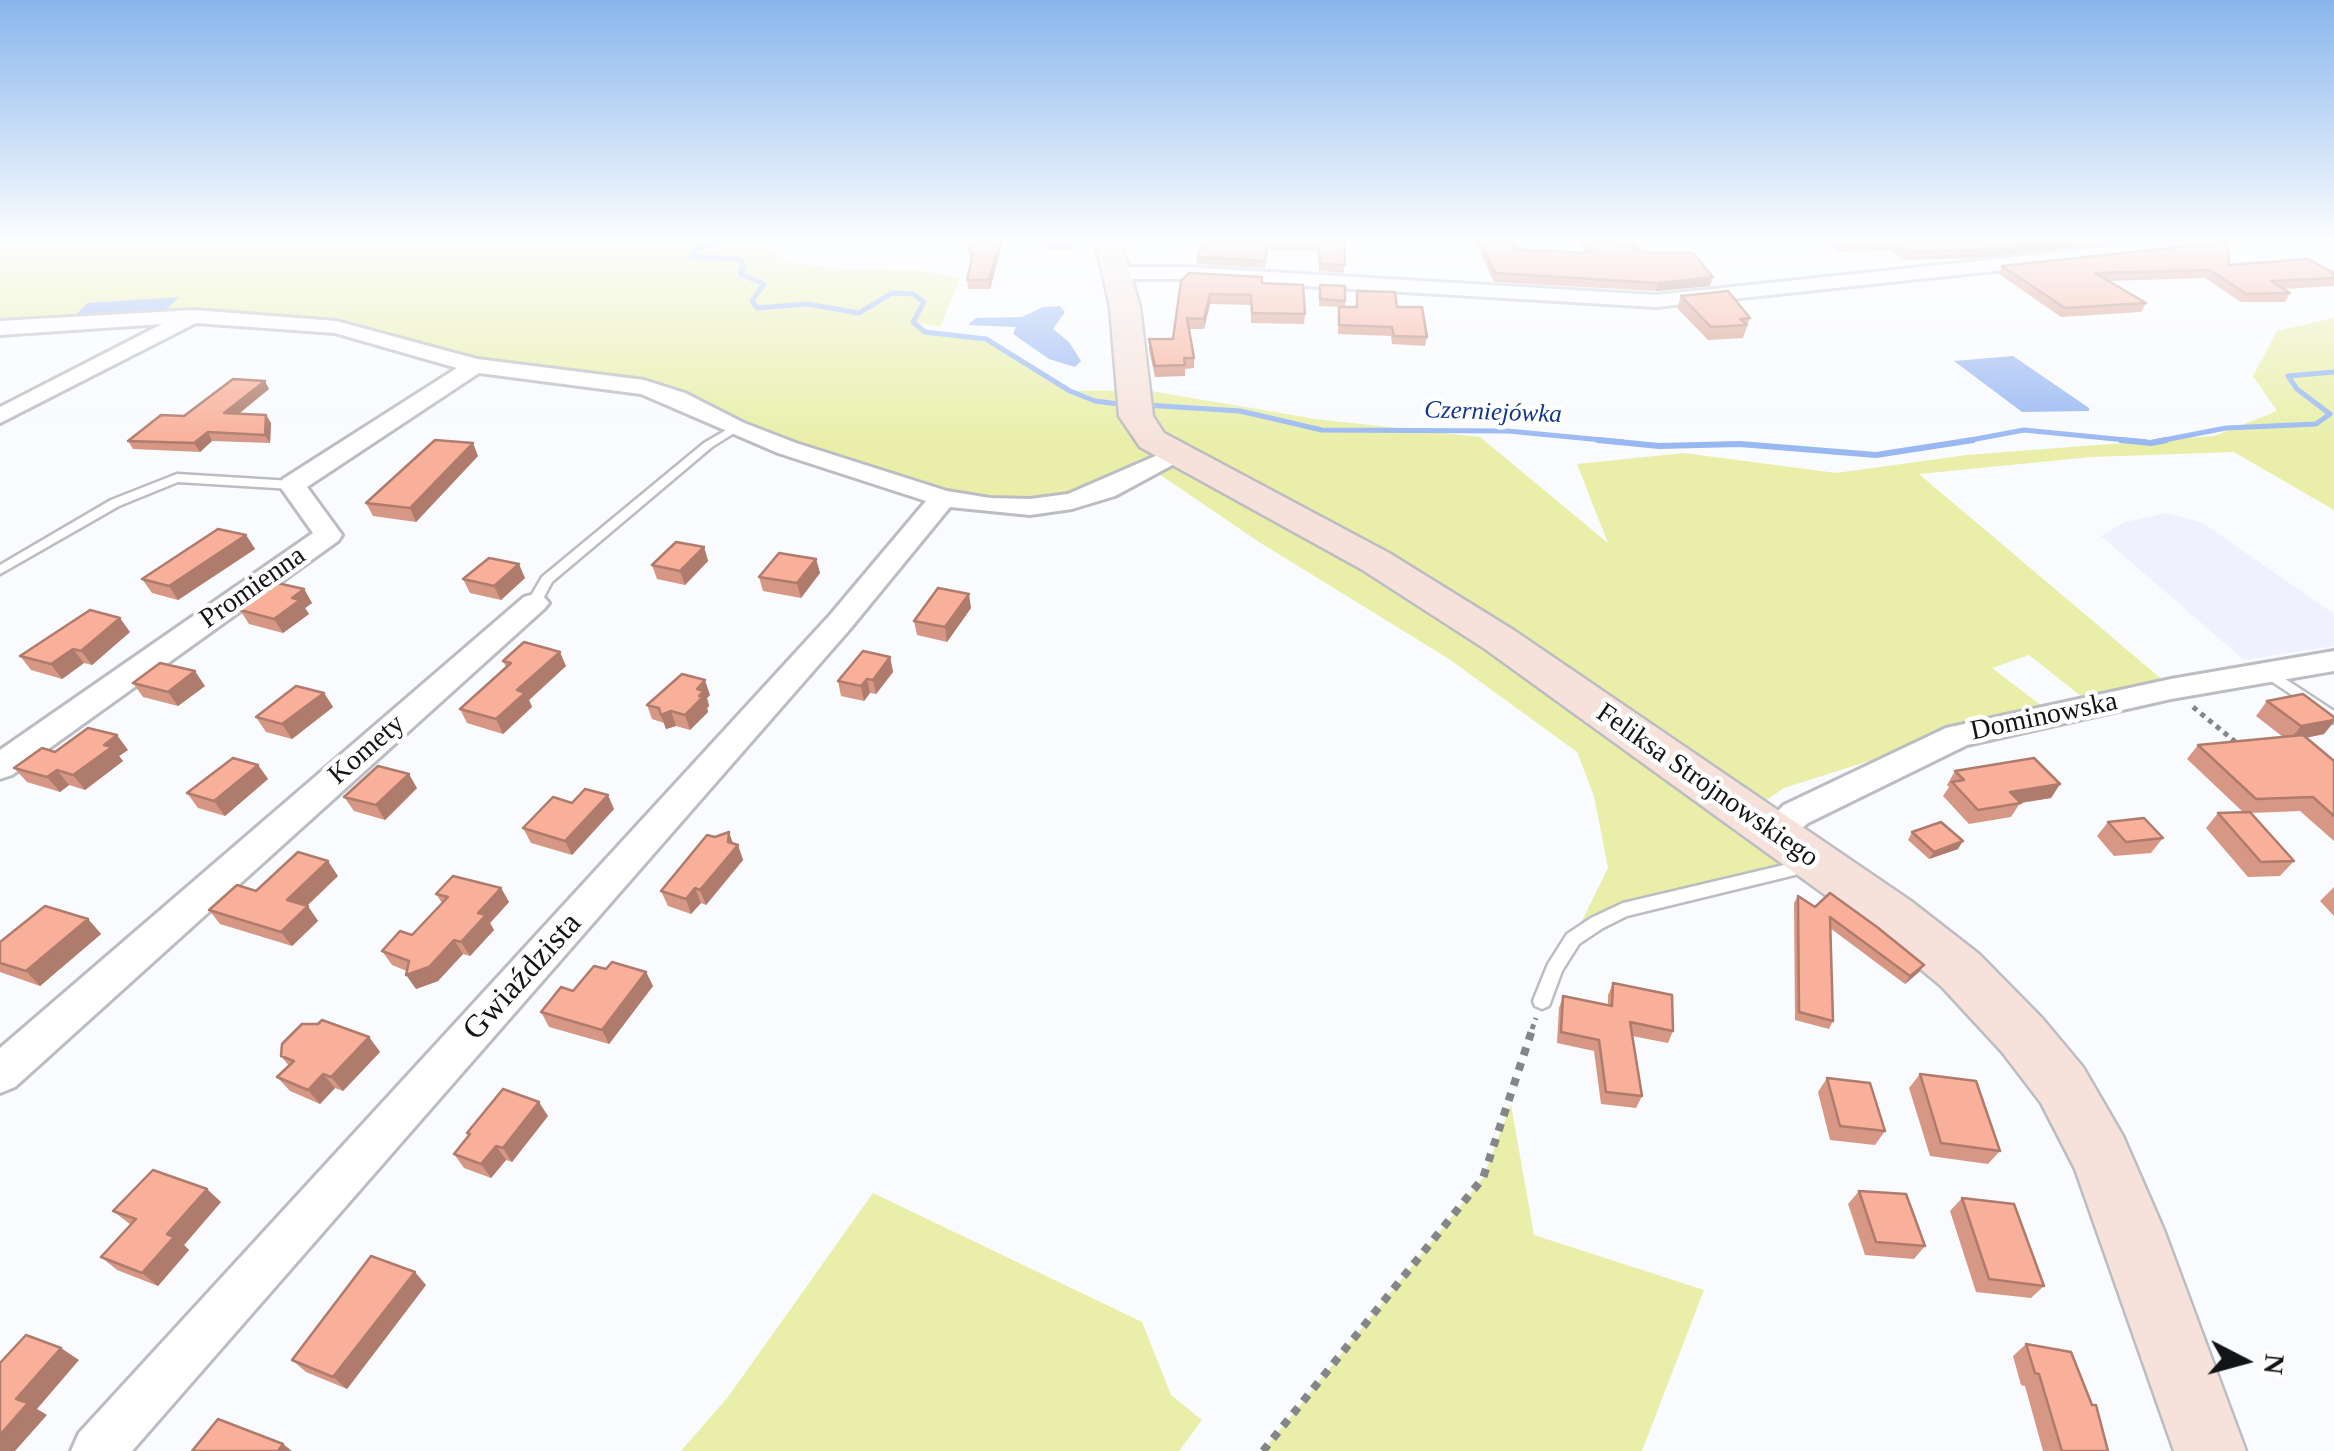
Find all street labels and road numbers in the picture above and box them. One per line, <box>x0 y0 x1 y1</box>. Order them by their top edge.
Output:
street label: Promienna <box>194 539 312 637</box>
street label: Dominowska <box>1967 685 2121 749</box>
street label: Feliksa Strojnowskiego <box>1589 697 1825 875</box>
street label: Komety <box>322 708 412 792</box>
street label: Gwiaździsta <box>456 905 590 1049</box>

